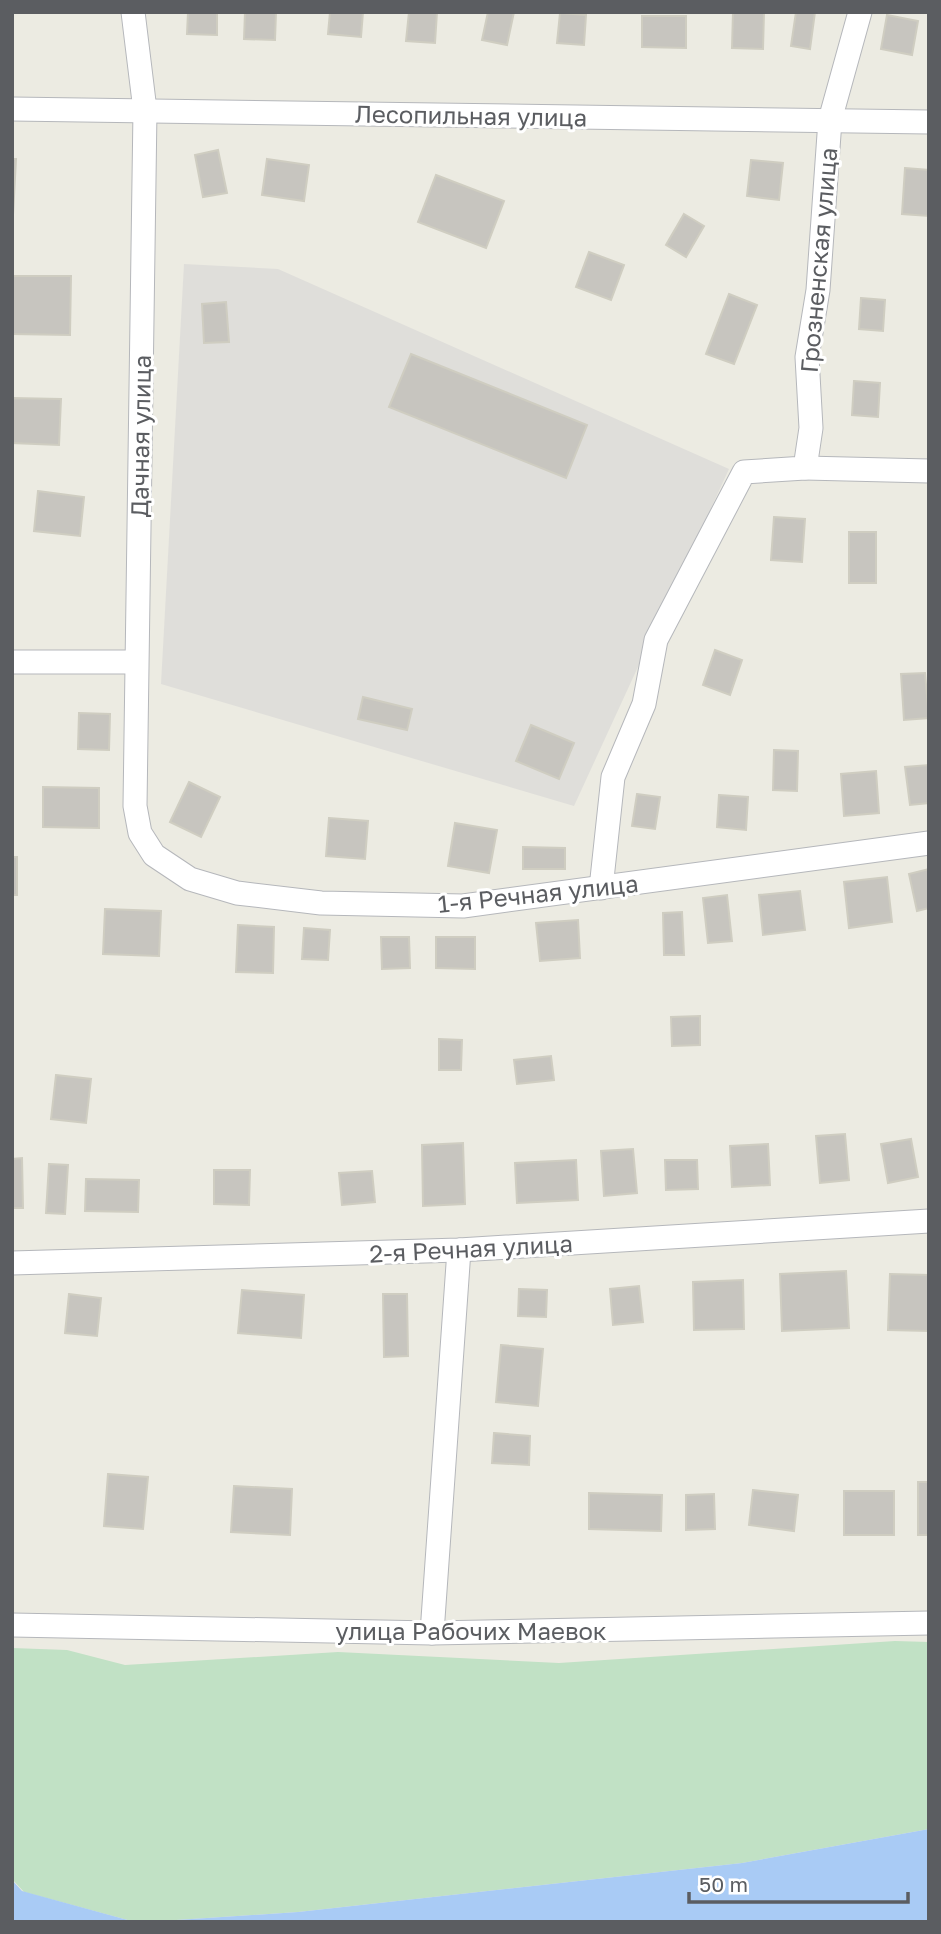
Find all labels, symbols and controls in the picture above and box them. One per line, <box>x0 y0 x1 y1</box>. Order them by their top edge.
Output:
street label: Лесопильная улица <box>355 98 587 132</box>
street label: Грозненская улица <box>794 146 842 374</box>
street label: Дачная улица <box>124 354 156 518</box>
street label: 1-я Речная улица <box>436 868 640 918</box>
street label: 2-я Речная улица <box>369 1228 573 1268</box>
street label: улица Рабочих Маевок <box>335 1616 607 1645</box>
scale bar <box>689 1860 908 1904</box>
text: 50 m <box>699 1871 748 1897</box>

